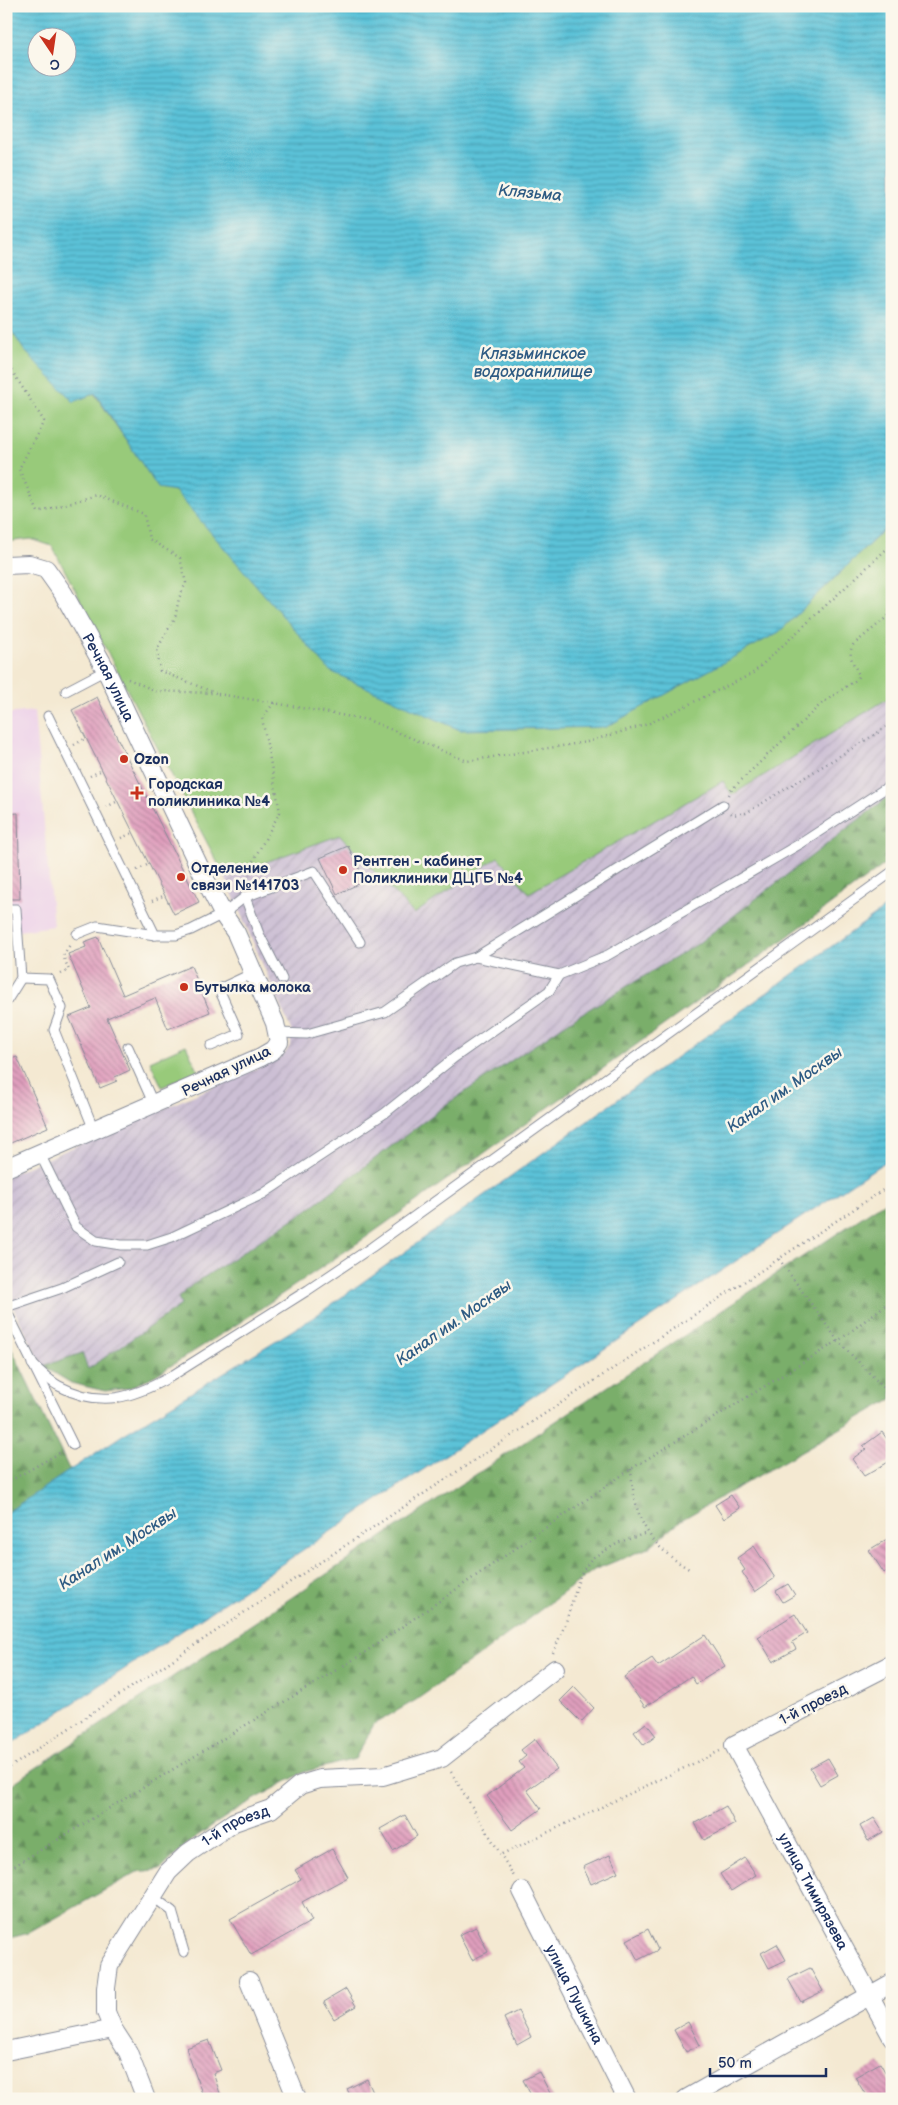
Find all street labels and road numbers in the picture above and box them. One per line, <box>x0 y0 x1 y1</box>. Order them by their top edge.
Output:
street label: Речная улица <box>77 630 138 725</box>
street label: Речная улица <box>179 1042 274 1101</box>
street label: 1-й проезд <box>776 1679 850 1730</box>
street label: 1-й проезд <box>198 1801 272 1851</box>
street label: улица Тимирязева <box>773 1830 852 1953</box>
street label: улица Пушкина <box>541 1942 607 2048</box>

